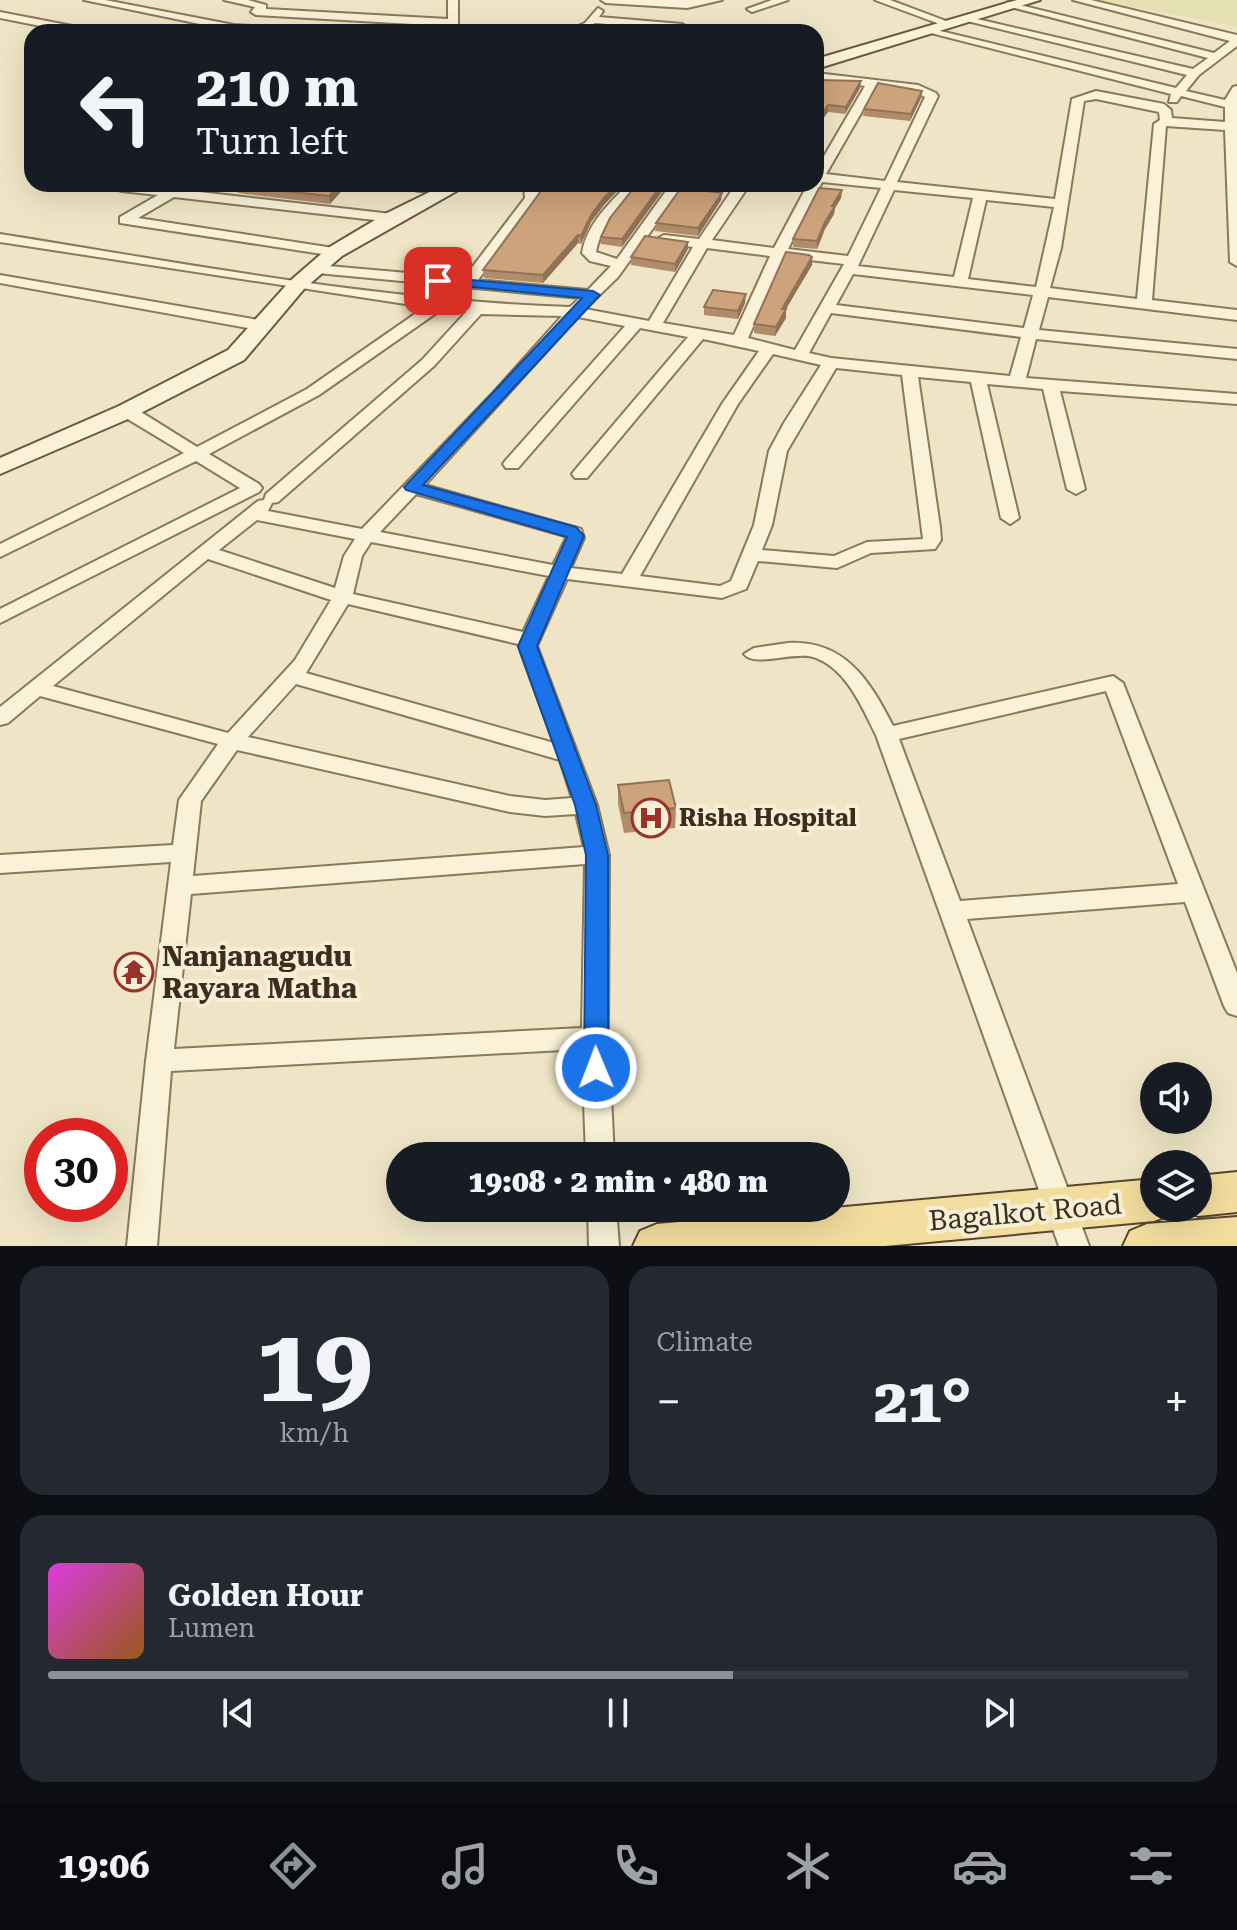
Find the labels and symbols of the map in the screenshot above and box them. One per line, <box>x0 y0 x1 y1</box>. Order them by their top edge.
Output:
pin <box>404 247 472 315</box>
hospital icon: Risha Hospital <box>630 797 672 839</box>
place label: Risha Hospital <box>679 804 857 832</box>
place label: Nanjanagudu Rayara Matha <box>162 940 358 1005</box>
temple icon: Nanjanagudu Rayara Matha <box>113 951 155 993</box>
position arrow <box>554 1026 638 1110</box>
speed limit sign: 30 <box>24 1118 128 1222</box>
street label: Bagalkot Road <box>927 1188 1123 1237</box>

